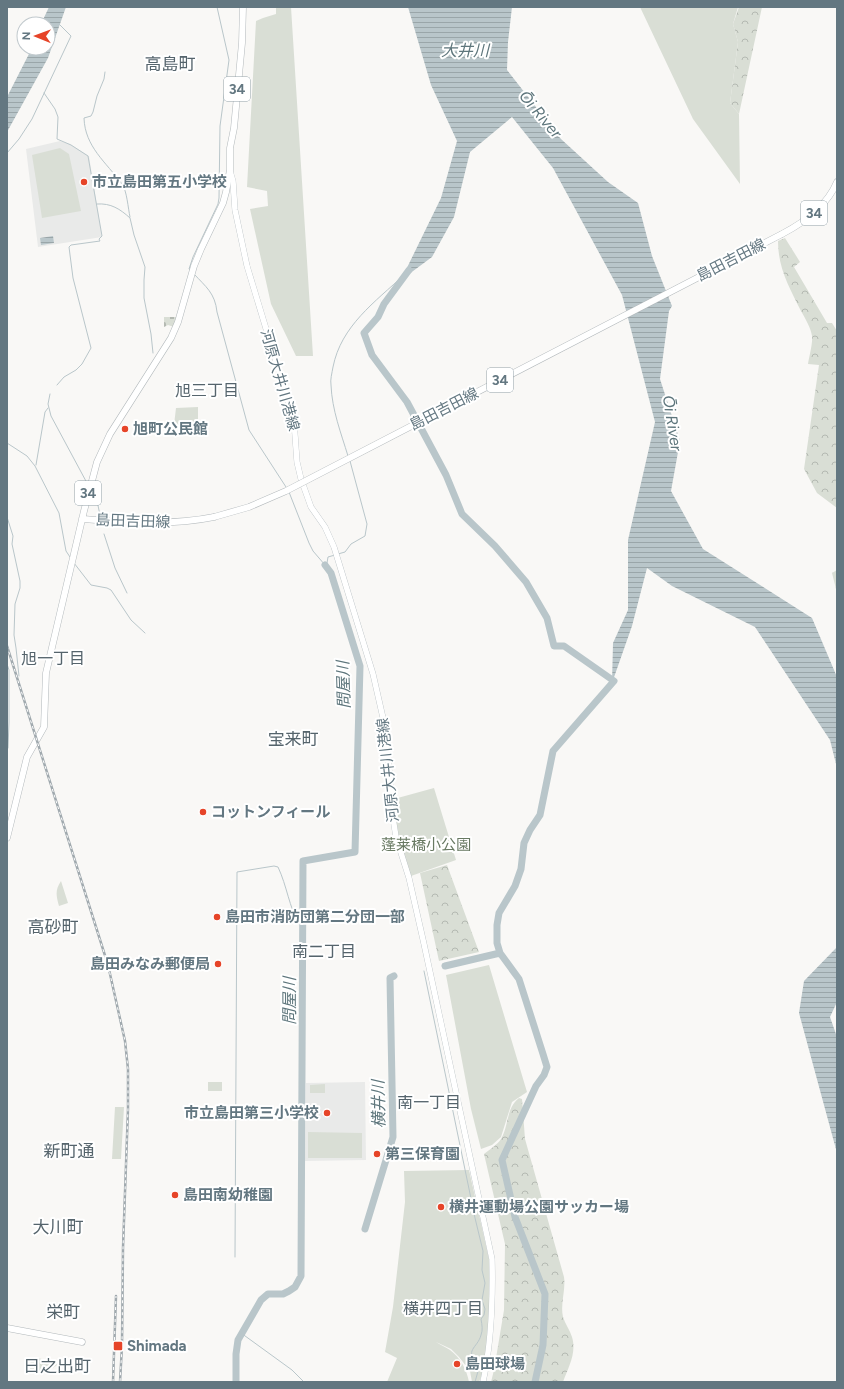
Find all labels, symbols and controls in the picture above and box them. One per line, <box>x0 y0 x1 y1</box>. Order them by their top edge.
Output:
north arrow <box>16 16 56 56</box>
text: N <box>20 31 33 40</box>
water label: 大井川 <box>441 41 491 60</box>
district label: 高島町 <box>145 54 196 74</box>
road number: 34 <box>224 77 250 101</box>
water label: Ōi River <box>515 87 566 142</box>
place label: 市立島田第五小学校 <box>92 173 227 191</box>
marker: 市立島田第五小学校 <box>79 177 89 187</box>
road number: 34 <box>801 201 827 225</box>
street label: 島田吉田線 <box>693 235 769 285</box>
street label: 河原大井川港線 <box>257 327 303 433</box>
road number: 34 <box>487 368 513 392</box>
district label: 旭三丁目 <box>175 381 239 400</box>
street label: 島田吉田線 <box>406 384 482 434</box>
water label: Ōi River <box>659 394 686 453</box>
place label: 旭町公民館 <box>133 420 208 438</box>
marker: 旭町公民館 <box>120 424 130 434</box>
road number: 34 <box>75 481 101 505</box>
street label: 島田吉田線 <box>95 511 171 531</box>
district label: 旭一丁目 <box>21 649 85 668</box>
water label: 問屋川 <box>333 659 354 709</box>
street label: 河原大井川港線 <box>374 717 402 823</box>
district label: 宝来町 <box>268 729 319 749</box>
place label: コットンフィール <box>211 803 330 821</box>
marker: コットンフィール <box>198 807 208 817</box>
park label: 蓬莱橋小公園 <box>381 836 471 854</box>
place label: 島田市消防団第二分団一部 <box>225 908 405 926</box>
marker: 島田市消防団第二分団一部 <box>212 912 222 922</box>
district label: 高砂町 <box>28 917 79 937</box>
district label: 南二丁目 <box>292 942 356 961</box>
place label: 島田みなみ郵便局 <box>90 955 210 973</box>
marker: 島田みなみ郵便局 <box>213 959 223 969</box>
water label: 問屋川 <box>280 975 299 1025</box>
water label: 横井川 <box>369 1078 388 1128</box>
district label: 南一丁目 <box>397 1093 461 1112</box>
place label: 市立島田第三小学校 <box>184 1104 319 1122</box>
marker: 市立島田第三小学校 <box>322 1108 332 1118</box>
district label: 新町通 <box>44 1141 95 1161</box>
place label: 第三保育園 <box>385 1145 460 1163</box>
marker: 第三保育園 <box>372 1149 382 1159</box>
place label: 島田南幼稚園 <box>183 1186 273 1204</box>
marker: 島田南幼稚園 <box>170 1190 180 1200</box>
place label: 横井運動場公園サッカー場 <box>449 1198 629 1216</box>
marker: 横井運動場公園サッカー場 <box>436 1202 446 1212</box>
district label: 大川町 <box>33 1217 84 1237</box>
district label: 横井四丁目 <box>403 1299 483 1318</box>
district label: 栄町 <box>46 1302 80 1322</box>
place label: Shimada <box>127 1337 187 1355</box>
marker: Shimada <box>112 1340 124 1352</box>
place label: 島田球場 <box>465 1355 525 1373</box>
district label: 日之出町 <box>23 1356 91 1376</box>
marker: 島田球場 <box>452 1359 462 1369</box>

